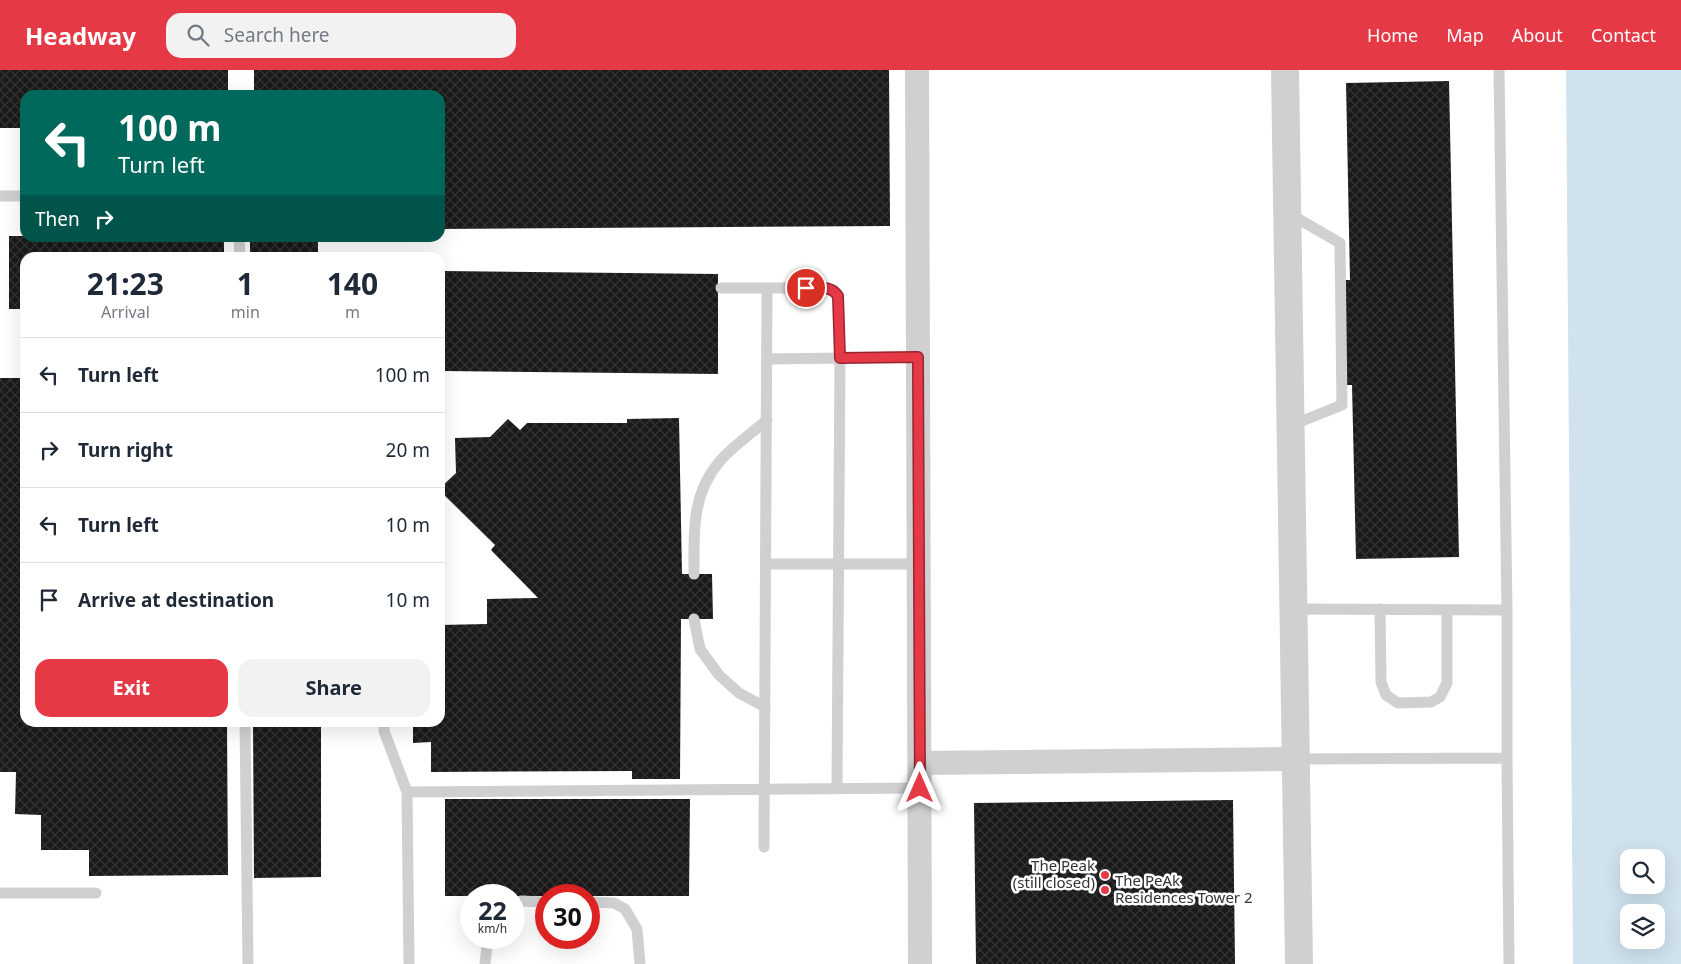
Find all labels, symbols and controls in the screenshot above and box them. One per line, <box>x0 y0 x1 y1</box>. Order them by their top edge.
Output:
search box <box>166 13 516 58</box>
text: Headway <box>25 19 136 52</box>
icon: search <box>184 21 212 49</box>
text: Search here <box>224 22 330 48</box>
text: Home <box>1367 23 1418 47</box>
text: Map <box>1446 23 1484 47</box>
text: About <box>1512 23 1563 47</box>
text: Contact <box>1591 23 1656 47</box>
text: 100 m <box>118 104 221 151</box>
icon: left <box>35 110 100 175</box>
text: Turn left <box>118 149 205 179</box>
icon: right <box>90 205 118 233</box>
text: Then <box>35 206 80 232</box>
text: 21:23 <box>87 263 164 304</box>
text: 1 <box>237 263 254 304</box>
text: 140 <box>327 263 378 304</box>
pin <box>785 267 827 309</box>
icon: arrive <box>792 274 820 302</box>
text: Arrival <box>101 301 150 323</box>
text: min <box>231 301 260 323</box>
text: m <box>345 301 360 323</box>
icon: left <box>35 361 63 389</box>
text: Turn left <box>78 362 159 388</box>
text: 100 m <box>375 362 430 388</box>
icon: right <box>35 436 63 464</box>
text: Turn right <box>78 437 173 463</box>
text: 20 m <box>386 437 430 463</box>
icon: left <box>35 511 63 539</box>
text: Turn left <box>78 512 159 538</box>
text: 10 m <box>386 512 430 538</box>
icon: arrive <box>35 586 63 614</box>
text: Arrive at destination <box>78 587 274 613</box>
text: 10 m <box>386 587 430 613</box>
button: Exit <box>35 659 228 717</box>
button: Share <box>238 659 430 717</box>
position arrow <box>893 761 945 813</box>
map controls <box>1620 849 1665 949</box>
button: search <box>1620 849 1665 894</box>
place label: The Peak (still closed) <box>1013 855 1095 892</box>
marker: The Peak (still closed) <box>1099 869 1111 881</box>
place label: The PeAk Residences Tower 2 <box>1115 870 1253 907</box>
speed limit sign: 30 <box>535 884 600 949</box>
marker: The PeAk Residences Tower 2 <box>1099 884 1111 896</box>
text: 22 <box>478 893 507 927</box>
button: layers <box>1620 904 1665 949</box>
text: km/h <box>478 920 507 937</box>

